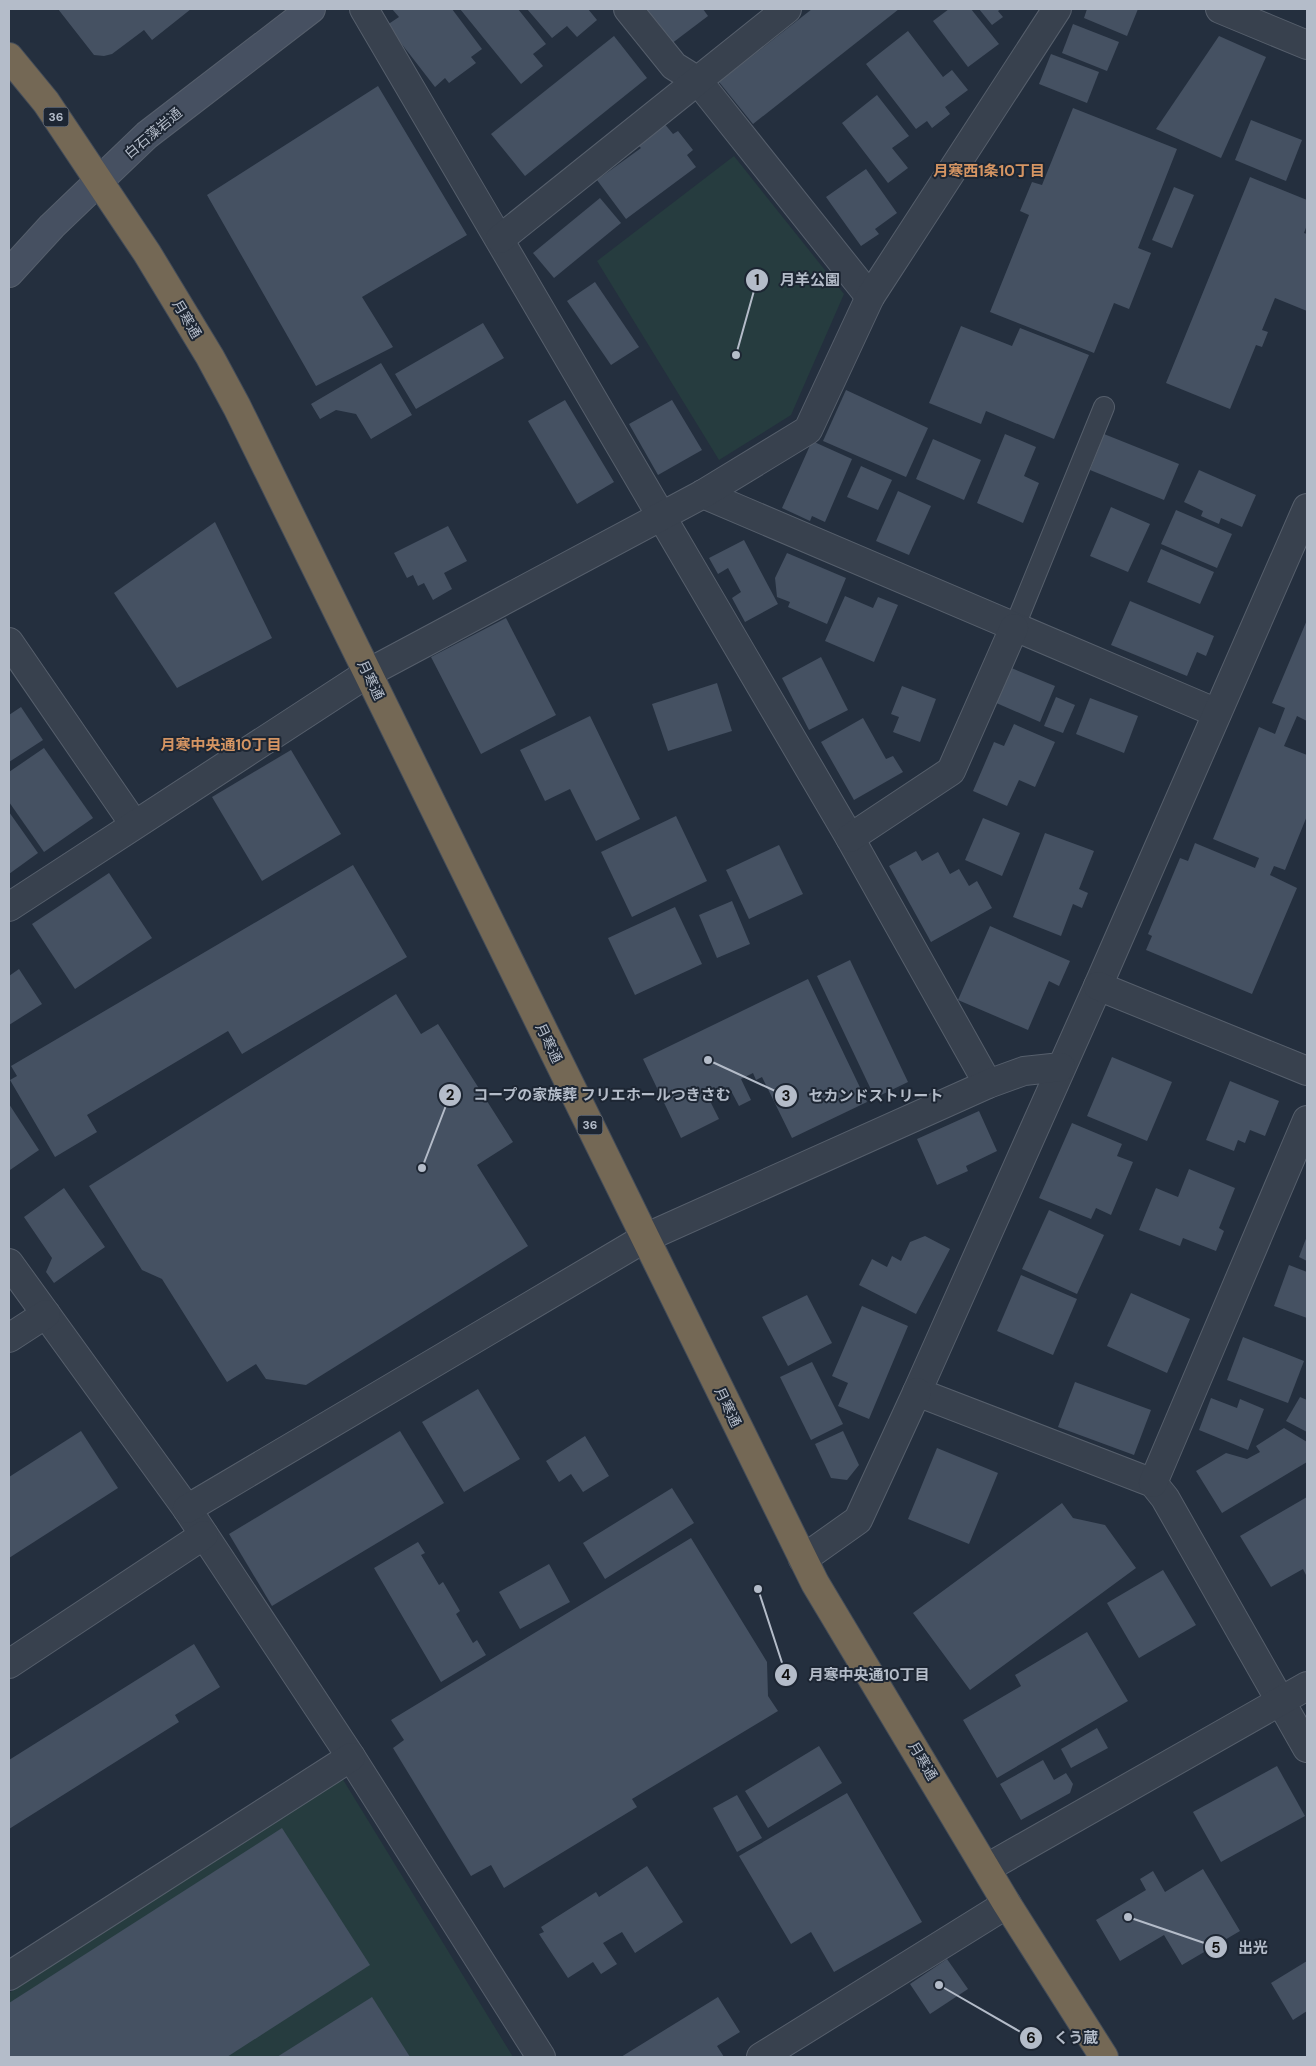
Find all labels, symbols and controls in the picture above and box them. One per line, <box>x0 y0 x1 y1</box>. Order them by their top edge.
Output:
street label: 白石藻岩通 <box>120 104 186 162</box>
road number: 36 <box>44 108 68 126</box>
district label: 月寒西1条10丁目 <box>933 161 1045 181</box>
callout: 月羊公園 <box>745 265 850 295</box>
text: 1 <box>754 270 760 290</box>
text: 月羊公園 <box>780 270 840 290</box>
street label: 月寒通 <box>168 296 206 342</box>
street label: 月寒通 <box>354 657 388 703</box>
district label: 月寒中央通10丁目 <box>160 735 282 755</box>
street label: 月寒通 <box>532 1020 566 1066</box>
callout: コープの家族葬 フリエホールつきさむ <box>438 1080 741 1110</box>
callout: セカンドストリート <box>774 1081 954 1111</box>
text: 2 <box>446 1085 455 1105</box>
text: コープの家族葬 フリエホールつきさむ <box>473 1085 731 1105</box>
text: 3 <box>781 1086 791 1106</box>
text: セカンドストリート <box>808 1086 944 1106</box>
road number: 36 <box>578 1116 602 1134</box>
street label: 月寒通 <box>711 1384 745 1430</box>
callout: 月寒中央通10丁目 <box>773 1660 939 1690</box>
text: 4 <box>781 1665 791 1685</box>
text: 月寒中央通10丁目 <box>808 1665 930 1685</box>
street label: 月寒通 <box>904 1738 942 1784</box>
callout: 出光 <box>1203 1932 1278 1962</box>
text: 5 <box>1211 1938 1221 1958</box>
text: 出光 <box>1238 1938 1268 1958</box>
callout: くう蔵 <box>1019 2023 1109 2053</box>
text: 6 <box>1026 2028 1036 2048</box>
text: くう蔵 <box>1054 2028 1098 2048</box>

